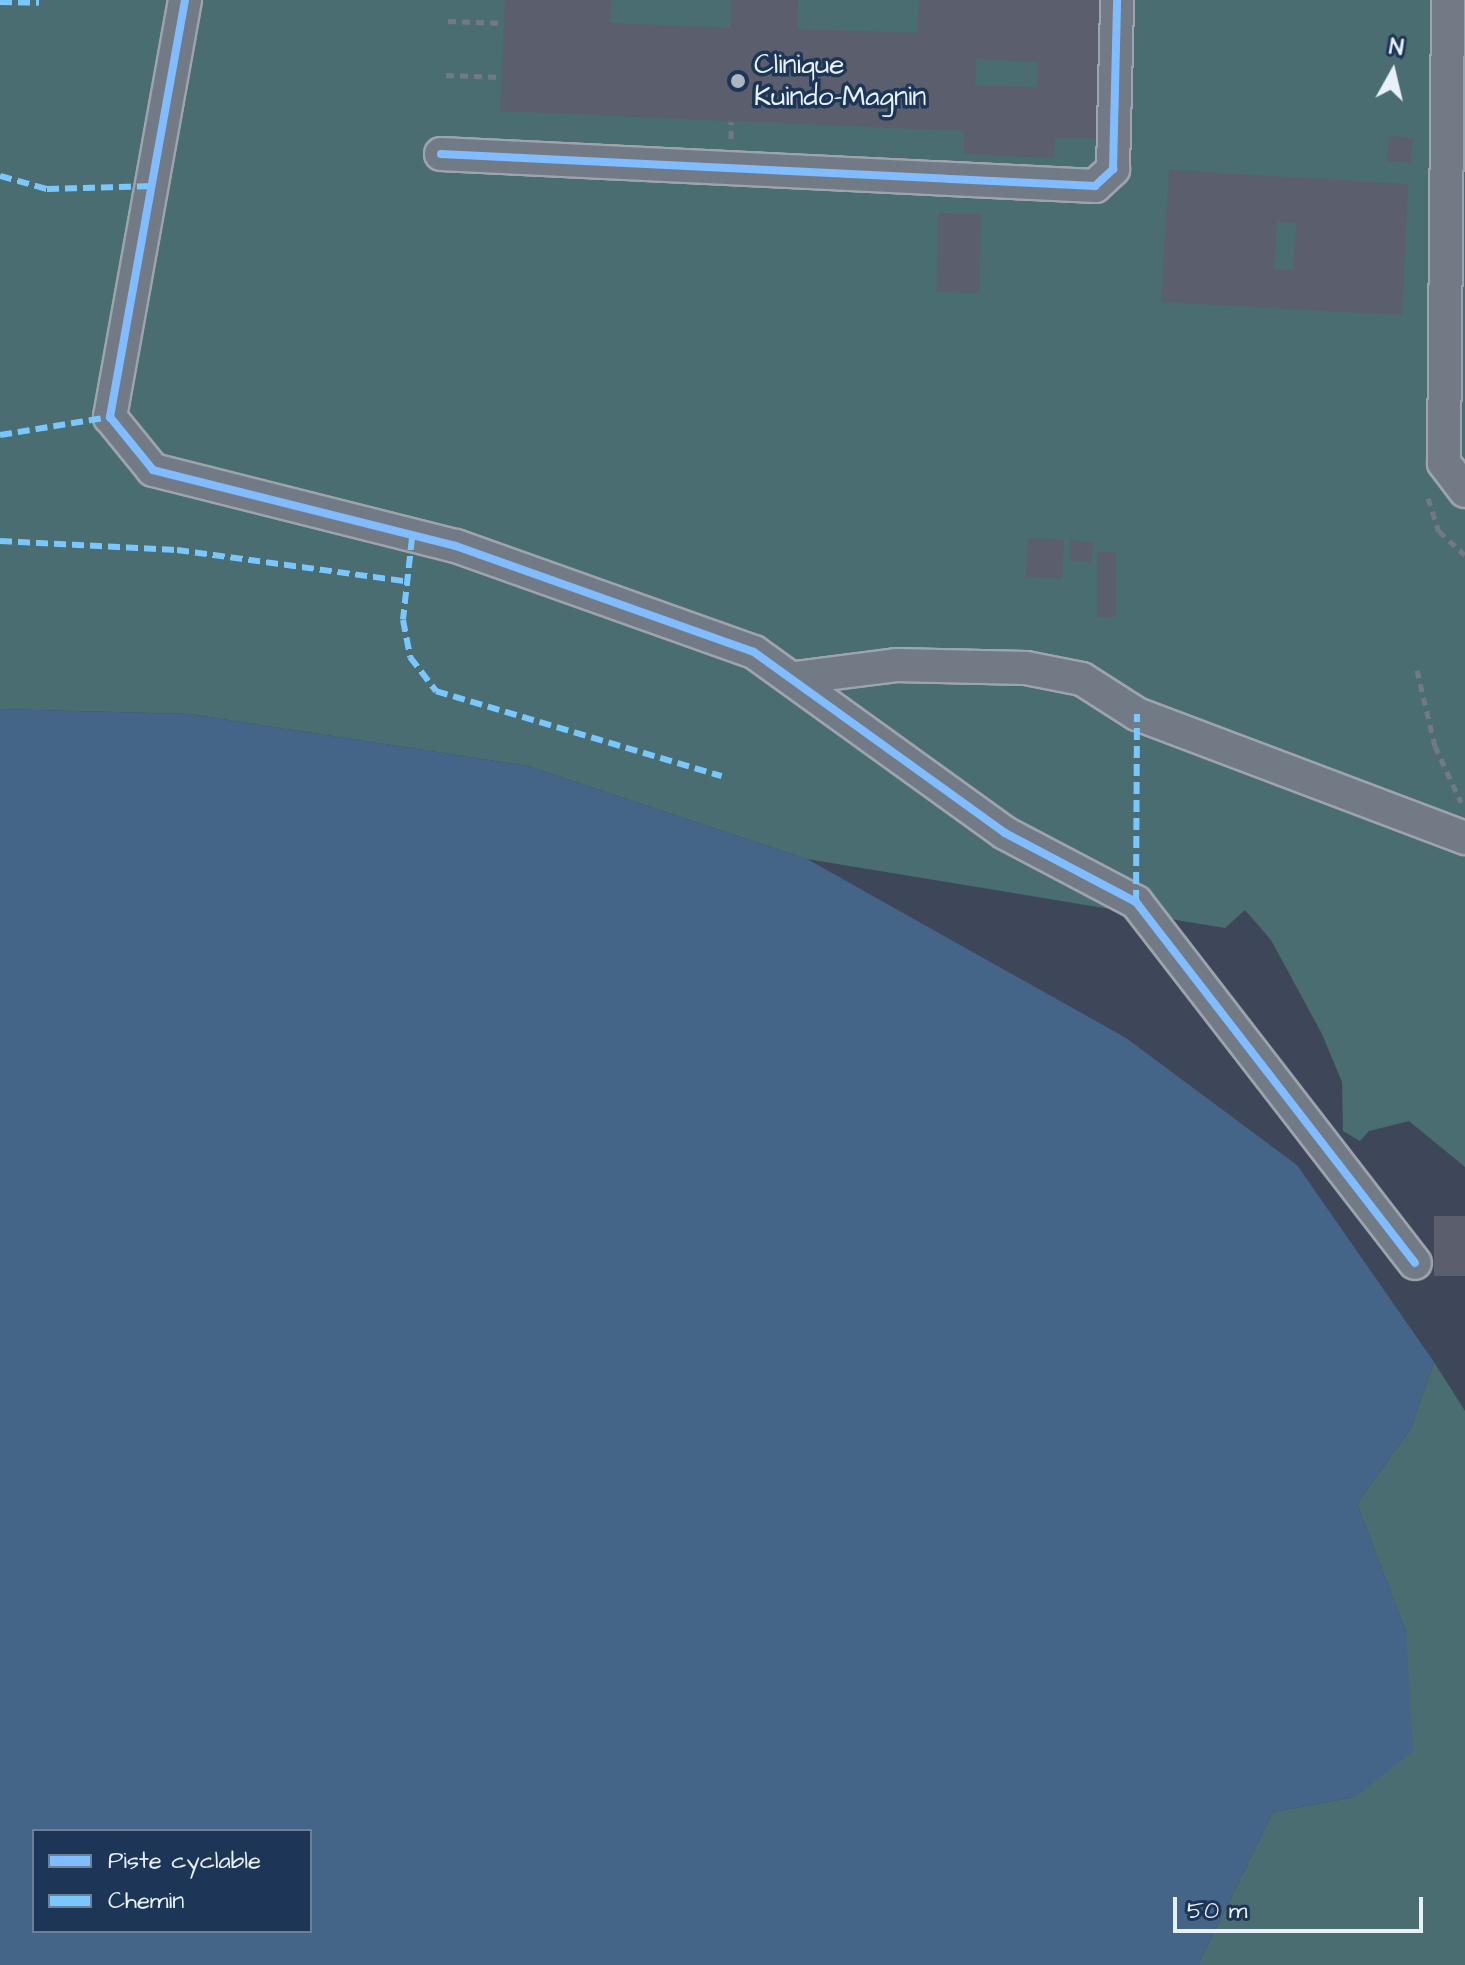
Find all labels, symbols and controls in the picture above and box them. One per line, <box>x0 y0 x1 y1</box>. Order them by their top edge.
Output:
text: N <box>1387 31 1405 64</box>
north arrow <box>1353 32 1433 112</box>
place label: Clinique Kuindo-Magnin <box>754 48 926 114</box>
marker: Clinique Kuindo-Magnin <box>729 72 747 90</box>
legend <box>32 1829 312 1933</box>
text: Piste cyclable <box>108 1844 261 1878</box>
scale bar <box>1177 1881 1427 1931</box>
text: Chemin <box>108 1884 184 1918</box>
text: 50 m <box>1187 1894 1247 1928</box>

